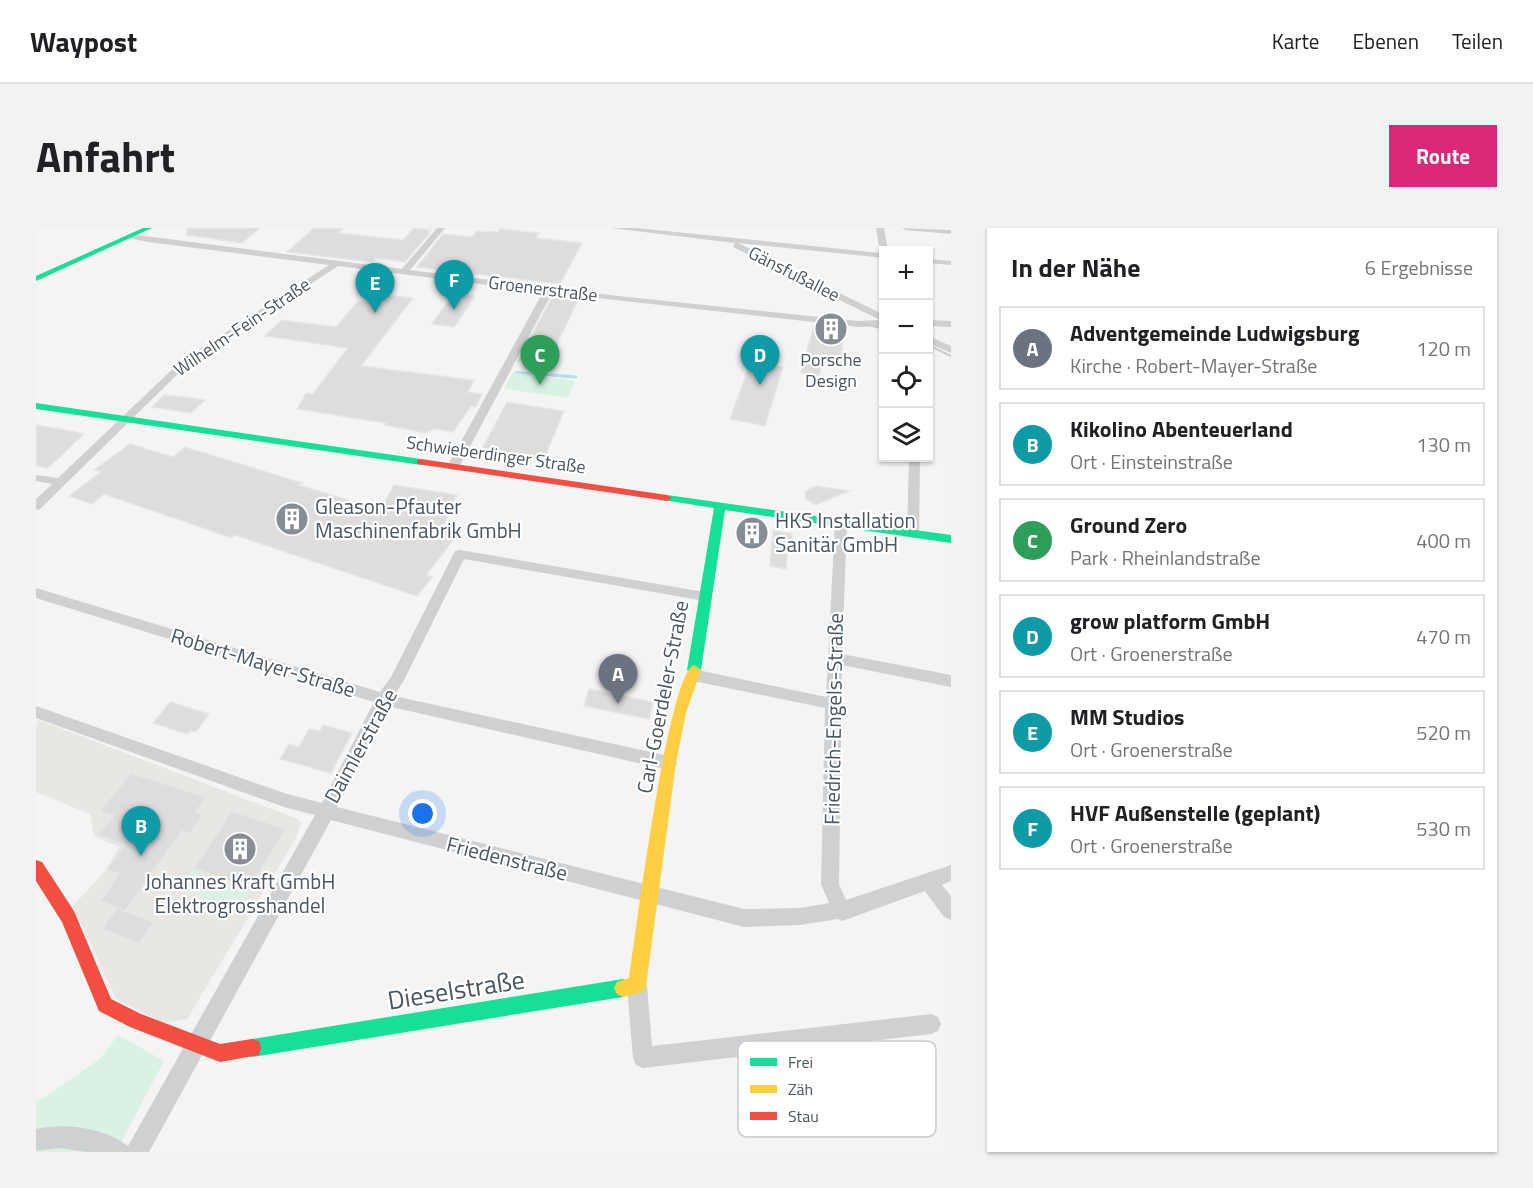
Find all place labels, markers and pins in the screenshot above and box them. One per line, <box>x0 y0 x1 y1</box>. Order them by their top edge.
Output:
pin: F <box>434 260 474 310</box>
pin: E <box>356 264 394 313</box>
building icon: Porsche Design <box>813 311 849 347</box>
pin: C <box>520 336 560 385</box>
pin: D <box>740 336 780 385</box>
place label: Porsche Design <box>800 346 862 394</box>
place label: Gleason-Pfauter Maschinenfabrik GmbH <box>315 490 522 546</box>
building icon: Gleason-Pfauter Maschinenfabrik GmbH <box>274 501 310 537</box>
place label: HKS Installation Sanitär GmbH <box>775 504 916 560</box>
building icon: HKS Installation Sanitär GmbH <box>734 515 770 551</box>
pin: A <box>598 654 638 704</box>
pin: B <box>122 806 160 856</box>
building icon: Johannes Kraft GmbH Elektrogrosshandel <box>222 831 258 867</box>
place label: Johannes Kraft GmbH Elektrogrosshandel <box>145 865 335 921</box>

